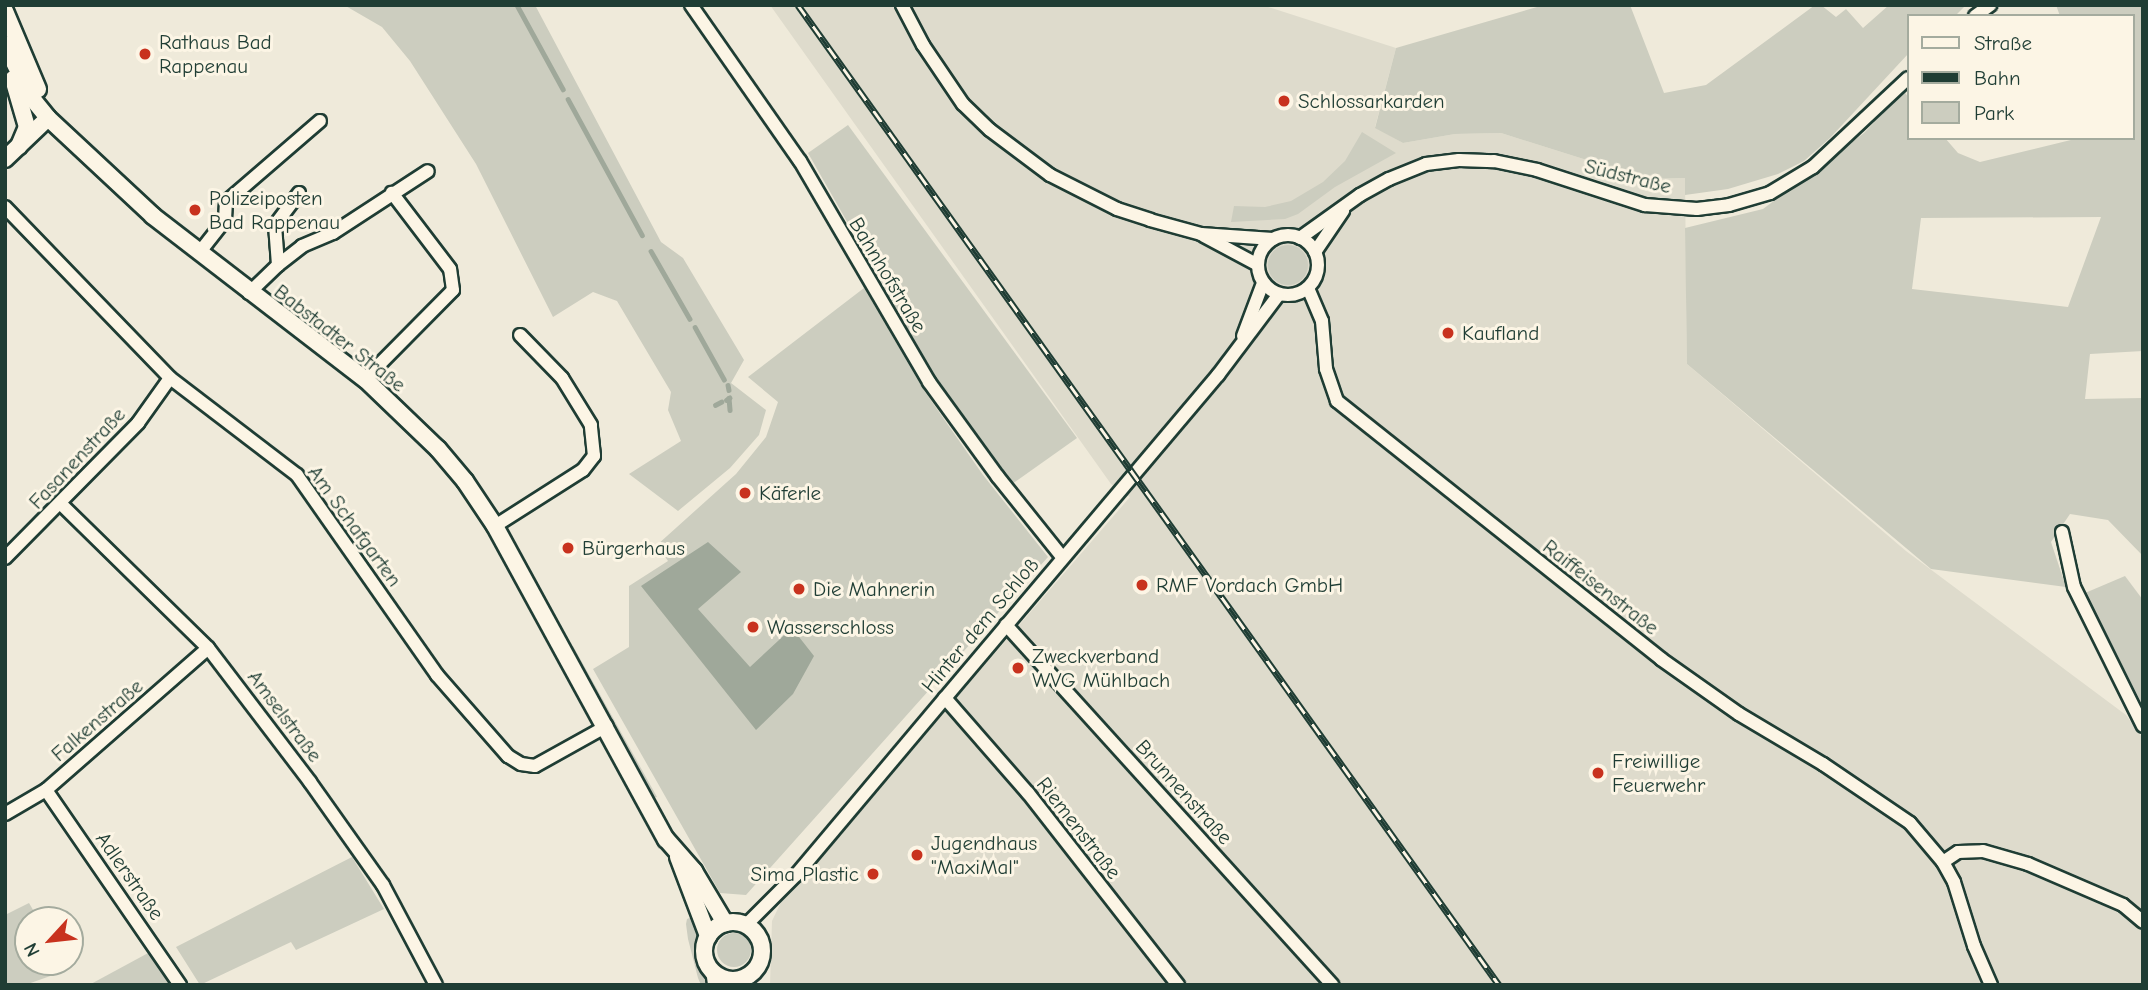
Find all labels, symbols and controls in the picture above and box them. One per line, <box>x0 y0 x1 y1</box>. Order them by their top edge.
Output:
legend <box>1906 14 2134 140</box>
place label: Rathaus Bad Rappenau <box>159 29 272 79</box>
text: Straße <box>1974 31 2032 55</box>
marker: Rathaus Bad Rappenau <box>137 46 153 62</box>
text: Bahn <box>1974 66 2021 90</box>
place label: Schlossarkarden <box>1298 88 1445 114</box>
marker: Schlossarkarden <box>1276 93 1292 109</box>
text: Park <box>1974 101 2014 125</box>
street label: Südstraße <box>1582 153 1674 199</box>
place label: Polizeiposten Bad Rappenau <box>209 185 340 235</box>
marker: Polizeiposten Bad Rappenau <box>187 202 203 218</box>
street label: Bahnhofstraße <box>844 213 932 337</box>
street label: Babstadter Straße <box>269 279 411 397</box>
place label: Kaufland <box>1462 320 1539 346</box>
marker: Kaufland <box>1440 325 1456 341</box>
street label: Fasanenstraße <box>23 402 131 514</box>
street label: Am Schafgarten <box>303 460 407 592</box>
place label: Käferle <box>759 480 821 506</box>
marker: Käferle <box>737 485 753 501</box>
street label: Raiffeisenstraße <box>1538 534 1664 640</box>
place label: Bürgerhaus <box>582 535 685 561</box>
marker: Bürgerhaus <box>560 540 576 556</box>
street label: Hinter dem Schloß <box>916 552 1044 698</box>
place label: RMF Vordach GmbH <box>1156 572 1343 598</box>
place label: Die Mahnerin <box>813 576 935 602</box>
marker: RMF Vordach GmbH <box>1134 577 1150 593</box>
marker: Die Mahnerin <box>791 581 807 597</box>
place label: Wasserschloss <box>767 614 894 640</box>
marker: Wasserschloss <box>745 619 761 635</box>
place label: Zweckverband WVG Mühlbach <box>1032 643 1170 693</box>
marker: Zweckverband WVG Mühlbach <box>1010 660 1026 676</box>
street label: Amselstraße <box>242 665 328 767</box>
street label: Falkenstraße <box>46 673 148 767</box>
street label: Brunnenstraße <box>1130 734 1238 850</box>
place label: Freiwillige Feuerwehr <box>1612 748 1705 798</box>
marker: Freiwillige Feuerwehr <box>1590 765 1606 781</box>
street label: Riemenstraße <box>1031 772 1127 884</box>
street label: Adlerstraße <box>90 827 170 925</box>
place label: Jugendhaus "MaxiMal" <box>931 830 1037 880</box>
marker: Jugendhaus "MaxiMal" <box>909 847 925 863</box>
place label: Sima Plastic <box>751 861 859 887</box>
marker: Sima Plastic <box>865 866 881 882</box>
north arrow <box>14 906 84 976</box>
text: N <box>19 939 45 960</box>

